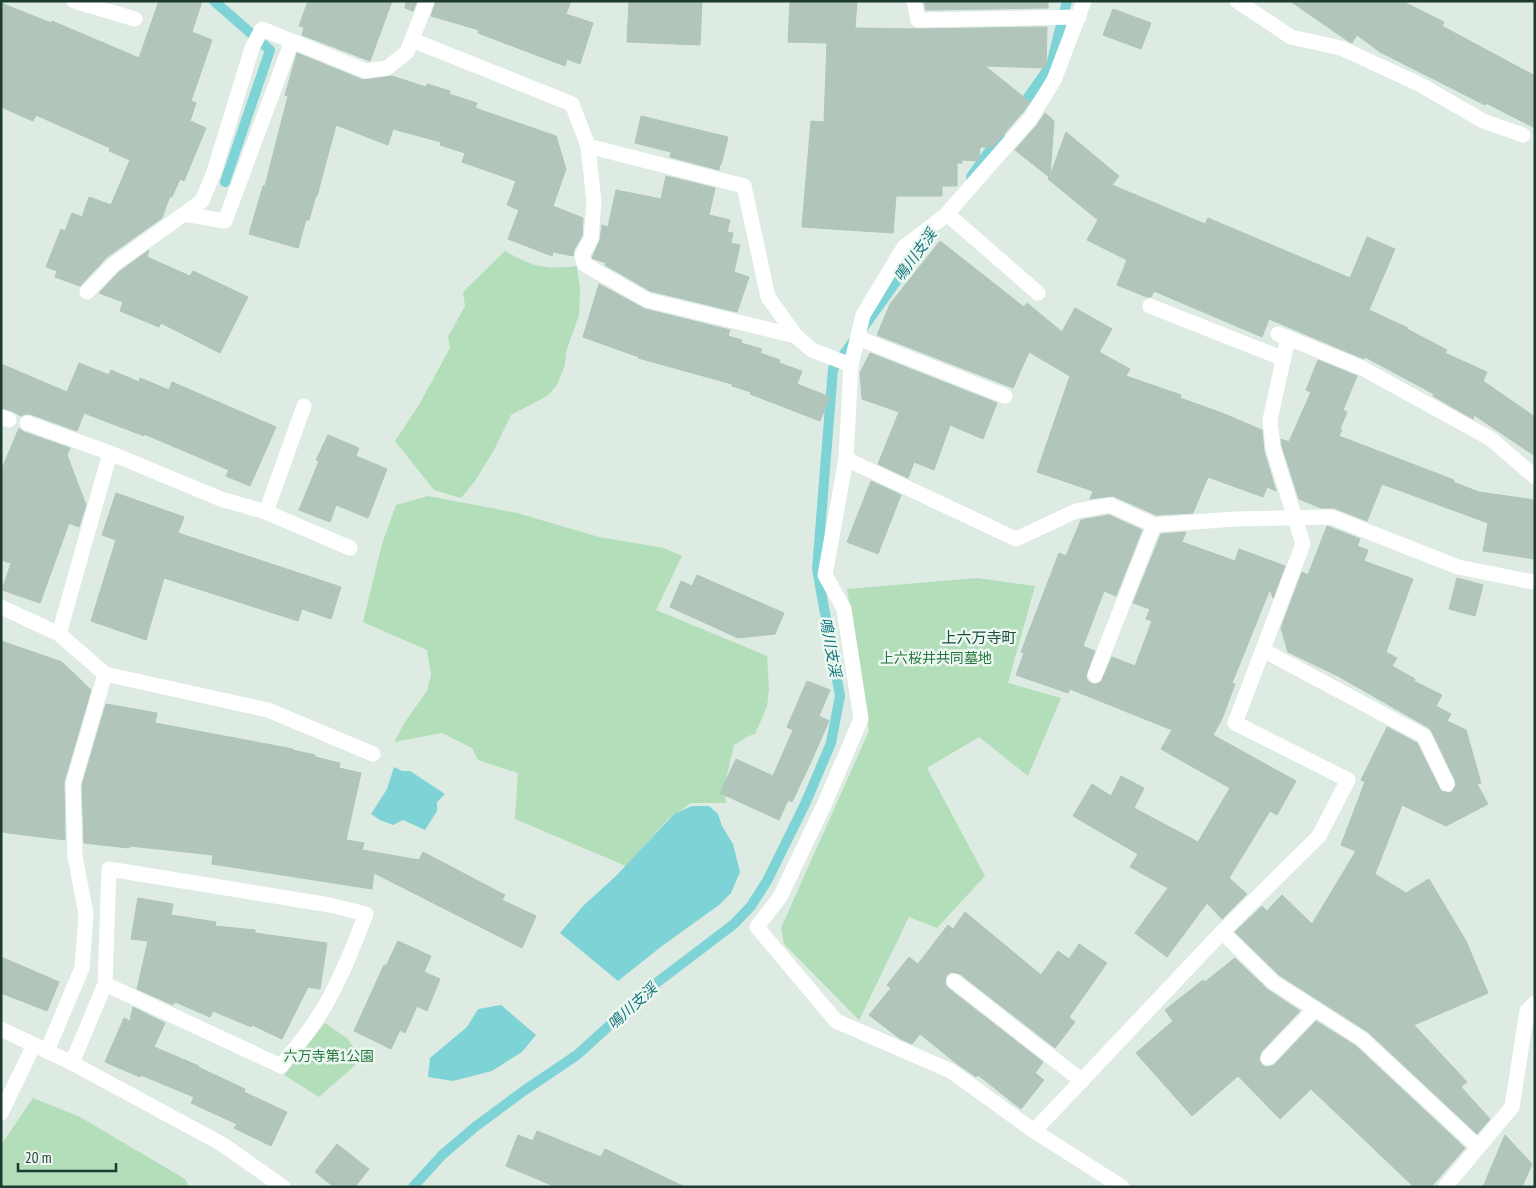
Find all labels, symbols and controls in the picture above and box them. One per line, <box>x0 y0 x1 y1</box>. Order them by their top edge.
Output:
water label: 鳴川支渓 <box>890 224 941 285</box>
water label: 鳴川支渓 <box>816 616 846 680</box>
district label: 上六万寺町 <box>941 628 1017 647</box>
park label: 上六桜井共同墓地 <box>880 649 992 667</box>
water label: 鳴川支渓 <box>603 978 662 1033</box>
park label: 六万寺第1公園 <box>284 1047 374 1065</box>
scale bar <box>18 1140 115 1172</box>
text: 20 m <box>25 1148 51 1167</box>

